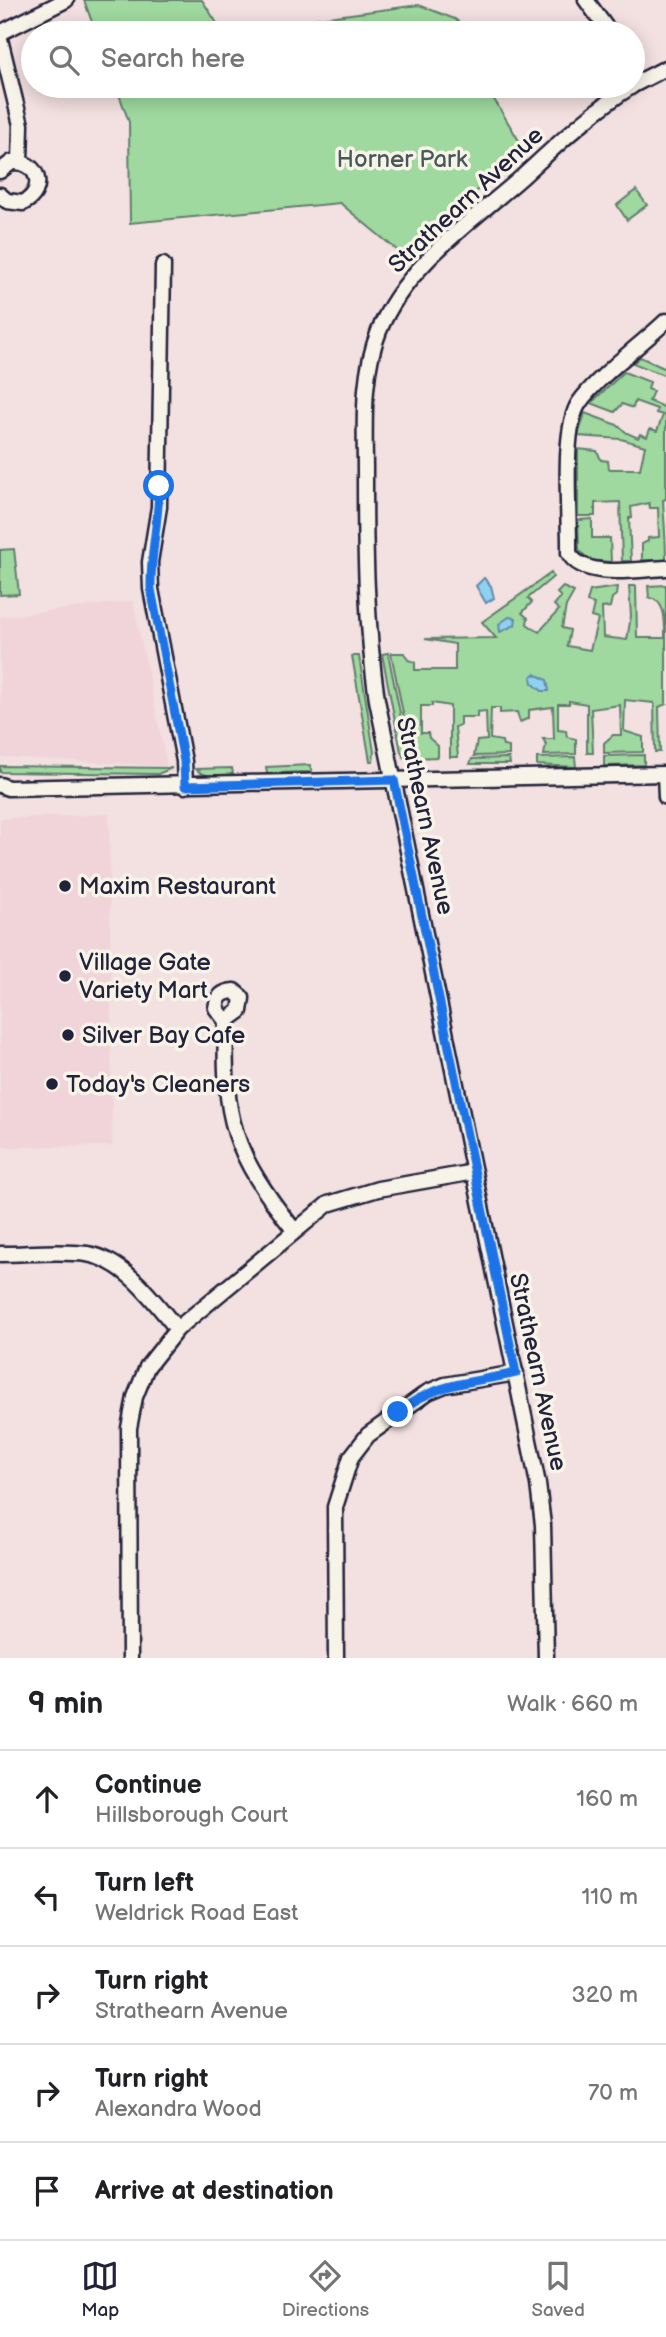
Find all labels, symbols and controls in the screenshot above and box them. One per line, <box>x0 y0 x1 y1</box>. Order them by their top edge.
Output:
search box <box>21 21 645 98</box>
icon: search <box>45 41 83 79</box>
text: Search here <box>101 44 245 75</box>
street label: Strathearn Avenue <box>382 121 550 279</box>
park label: Horner Park <box>337 145 468 174</box>
route start <box>143 470 174 501</box>
street label: Strathearn Avenue <box>390 715 460 917</box>
place label: Maxim Restaurant <box>79 872 277 901</box>
marker: Maxim Restaurant <box>57 878 73 894</box>
place label: Village Gate Variety Mart <box>79 948 211 1005</box>
marker: Village Gate Variety Mart <box>57 968 73 984</box>
place label: Silver Bay Cafe <box>82 1021 245 1050</box>
marker: Silver Bay Cafe <box>60 1027 76 1043</box>
place label: Today's Cleaners <box>66 1070 250 1099</box>
marker: Today's Cleaners <box>44 1076 60 1092</box>
street label: Strathearn Avenue <box>503 1271 573 1473</box>
route end <box>382 1396 413 1427</box>
text: 9 min <box>28 1686 103 1722</box>
text: Walk · 660 m <box>507 1690 638 1718</box>
text: Continue <box>95 1770 202 1801</box>
icon: ahead <box>28 1780 66 1818</box>
text: 160 m <box>576 1785 638 1813</box>
text: Hillsborough Court <box>95 1801 288 1829</box>
text: Turn left <box>95 1868 194 1899</box>
icon: left <box>28 1878 66 1916</box>
text: 110 m <box>581 1883 638 1911</box>
text: Weldrick Road East <box>95 1899 298 1927</box>
text: Turn right <box>95 1966 208 1997</box>
icon: right <box>28 1976 66 2014</box>
text: 320 m <box>572 1981 638 2009</box>
text: Strathearn Avenue <box>95 1997 288 2025</box>
text: Turn right <box>95 2064 208 2095</box>
icon: right <box>28 2074 66 2112</box>
text: 70 m <box>588 2079 638 2107</box>
text: Alexandra Wood <box>95 2095 262 2123</box>
icon: arrive <box>28 2172 66 2210</box>
text: Arrive at destination <box>95 2176 334 2207</box>
tab: Map <box>81 2257 119 2322</box>
tab: Directions <box>282 2257 369 2322</box>
tab: Saved <box>531 2257 585 2322</box>

